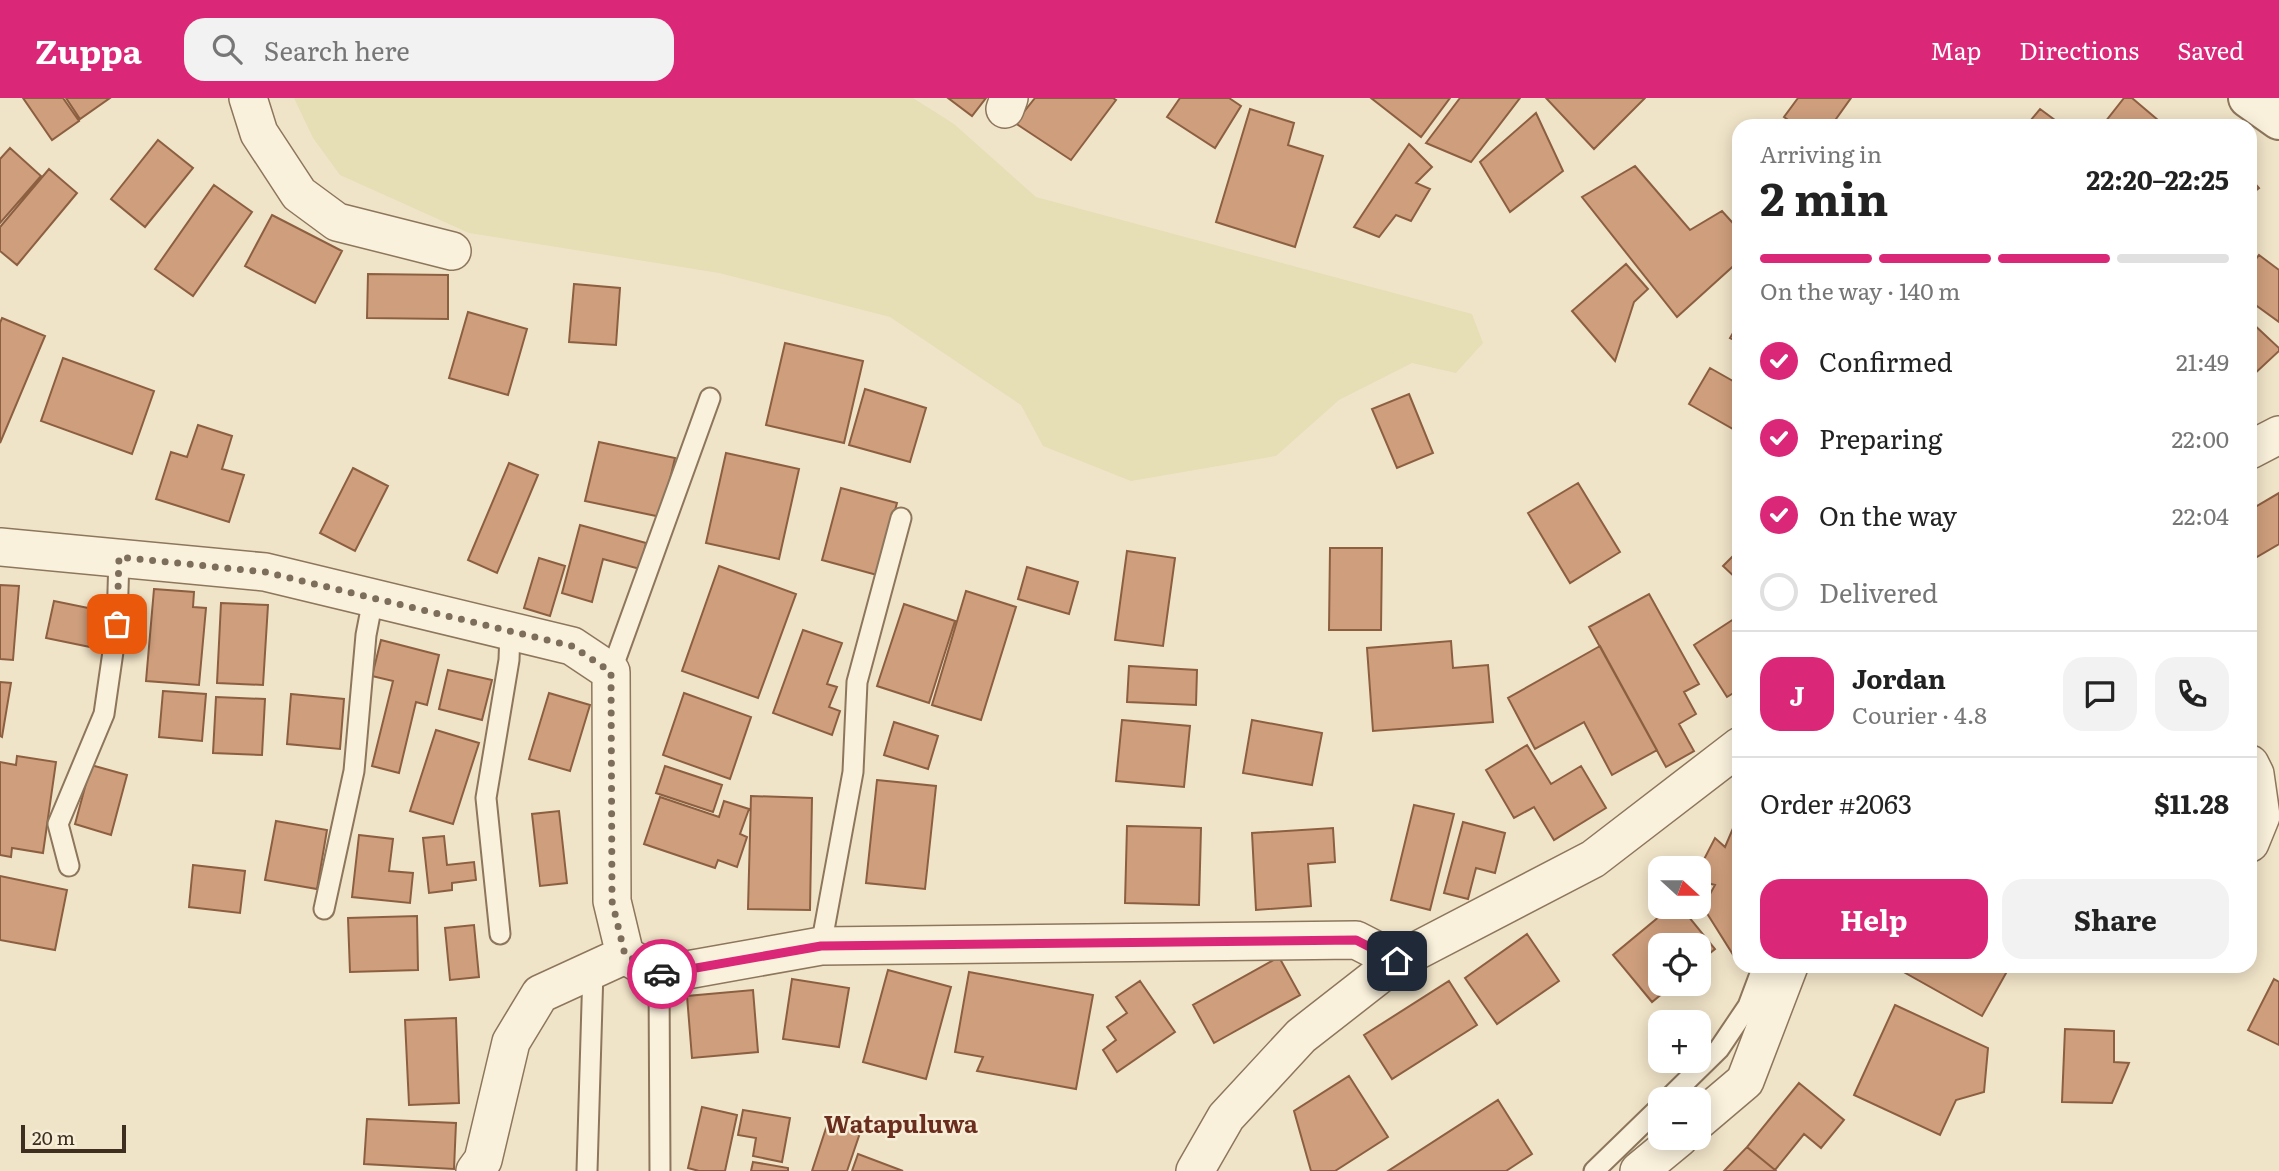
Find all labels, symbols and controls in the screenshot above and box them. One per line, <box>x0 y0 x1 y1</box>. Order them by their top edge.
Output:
search box <box>184 18 674 81</box>
text: Zuppa <box>35 25 142 74</box>
icon: search <box>208 30 246 68</box>
text: Search here <box>264 30 410 69</box>
text: Map <box>1930 32 1981 67</box>
text: Directions <box>2019 32 2139 67</box>
text: Saved <box>2177 32 2244 67</box>
text: Arriving in <box>1760 136 1882 170</box>
text: 22:20–22:25 <box>2086 159 2229 198</box>
text: 2 min <box>1760 162 1889 230</box>
text: On the way · 140 m <box>1760 273 1960 307</box>
text: Confirmed <box>1819 341 1953 380</box>
icon: check <box>1760 342 1798 380</box>
text: 21:49 <box>2176 344 2229 378</box>
text: Preparing <box>1819 418 1942 457</box>
icon: check <box>1760 419 1798 457</box>
text: 22:00 <box>2171 421 2229 455</box>
text: On the way <box>1819 495 1957 534</box>
icon: check <box>1760 496 1798 534</box>
text: 22:04 <box>2172 498 2229 532</box>
text: Delivered <box>1819 572 1938 611</box>
pin <box>87 594 147 654</box>
icon: bag <box>98 605 136 643</box>
button: chat <box>2063 657 2137 731</box>
button: phone <box>2155 657 2229 731</box>
text: Jordan <box>1852 658 1946 697</box>
text: J <box>1790 675 1804 714</box>
text: Courier · 4.8 <box>1852 697 1987 731</box>
text: Order #2063 <box>1760 783 1912 822</box>
text: $11.28 <box>2154 783 2229 822</box>
north arrow <box>1648 856 1712 919</box>
map controls <box>1648 856 1711 1150</box>
button: Help <box>1760 879 1988 959</box>
button: Share <box>2002 879 2229 959</box>
pin <box>1367 931 1427 991</box>
button: locate <box>1648 933 1711 996</box>
courier <box>627 939 697 1009</box>
icon: home <box>1378 942 1416 980</box>
icon: car <box>643 955 681 993</box>
button: + <box>1648 1010 1711 1073</box>
button: − <box>1648 1087 1711 1150</box>
district label: Watapuluwa <box>824 1105 978 1140</box>
scale bar <box>21 1122 126 1154</box>
text: 20 m <box>32 1123 75 1151</box>

